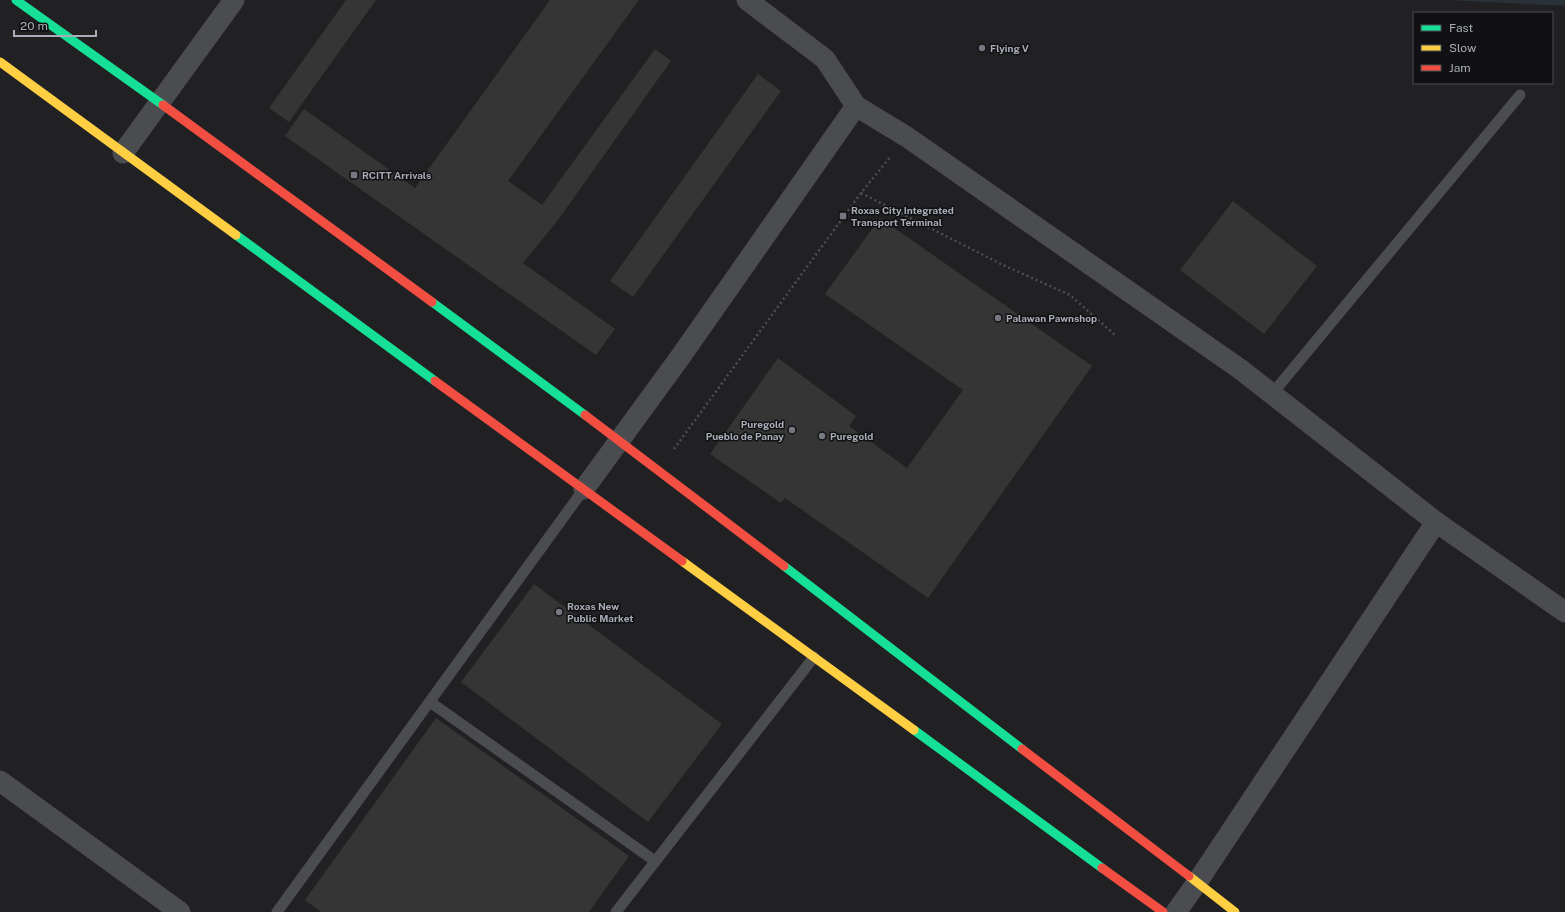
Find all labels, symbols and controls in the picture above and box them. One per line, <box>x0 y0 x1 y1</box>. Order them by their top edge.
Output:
scale bar <box>14 12 96 38</box>
legend <box>1413 12 1553 84</box>
text: 20 m <box>20 19 48 33</box>
text: Fast <box>1449 21 1474 35</box>
text: Slow <box>1449 41 1477 55</box>
place label: Flying V <box>990 42 1029 54</box>
marker: Flying V <box>977 43 987 53</box>
text: Jam <box>1449 61 1471 75</box>
place label: RCITT Arrivals <box>362 169 431 181</box>
marker: RCITT Arrivals <box>349 170 359 180</box>
place label: Roxas City Integrated Transport Terminal <box>851 204 954 228</box>
marker: Roxas City Integrated Transport Terminal <box>838 211 848 221</box>
place label: Palawan Pawnshop <box>1006 312 1097 324</box>
marker: Palawan Pawnshop <box>993 313 1003 323</box>
place label: Puregold Pueblo de Panay <box>706 418 784 442</box>
marker: Puregold Pueblo de Panay <box>787 425 797 435</box>
place label: Puregold <box>830 430 873 442</box>
marker: Puregold <box>817 431 827 441</box>
place label: Roxas New Public Market <box>567 600 633 624</box>
marker: Roxas New Public Market <box>554 607 564 617</box>

